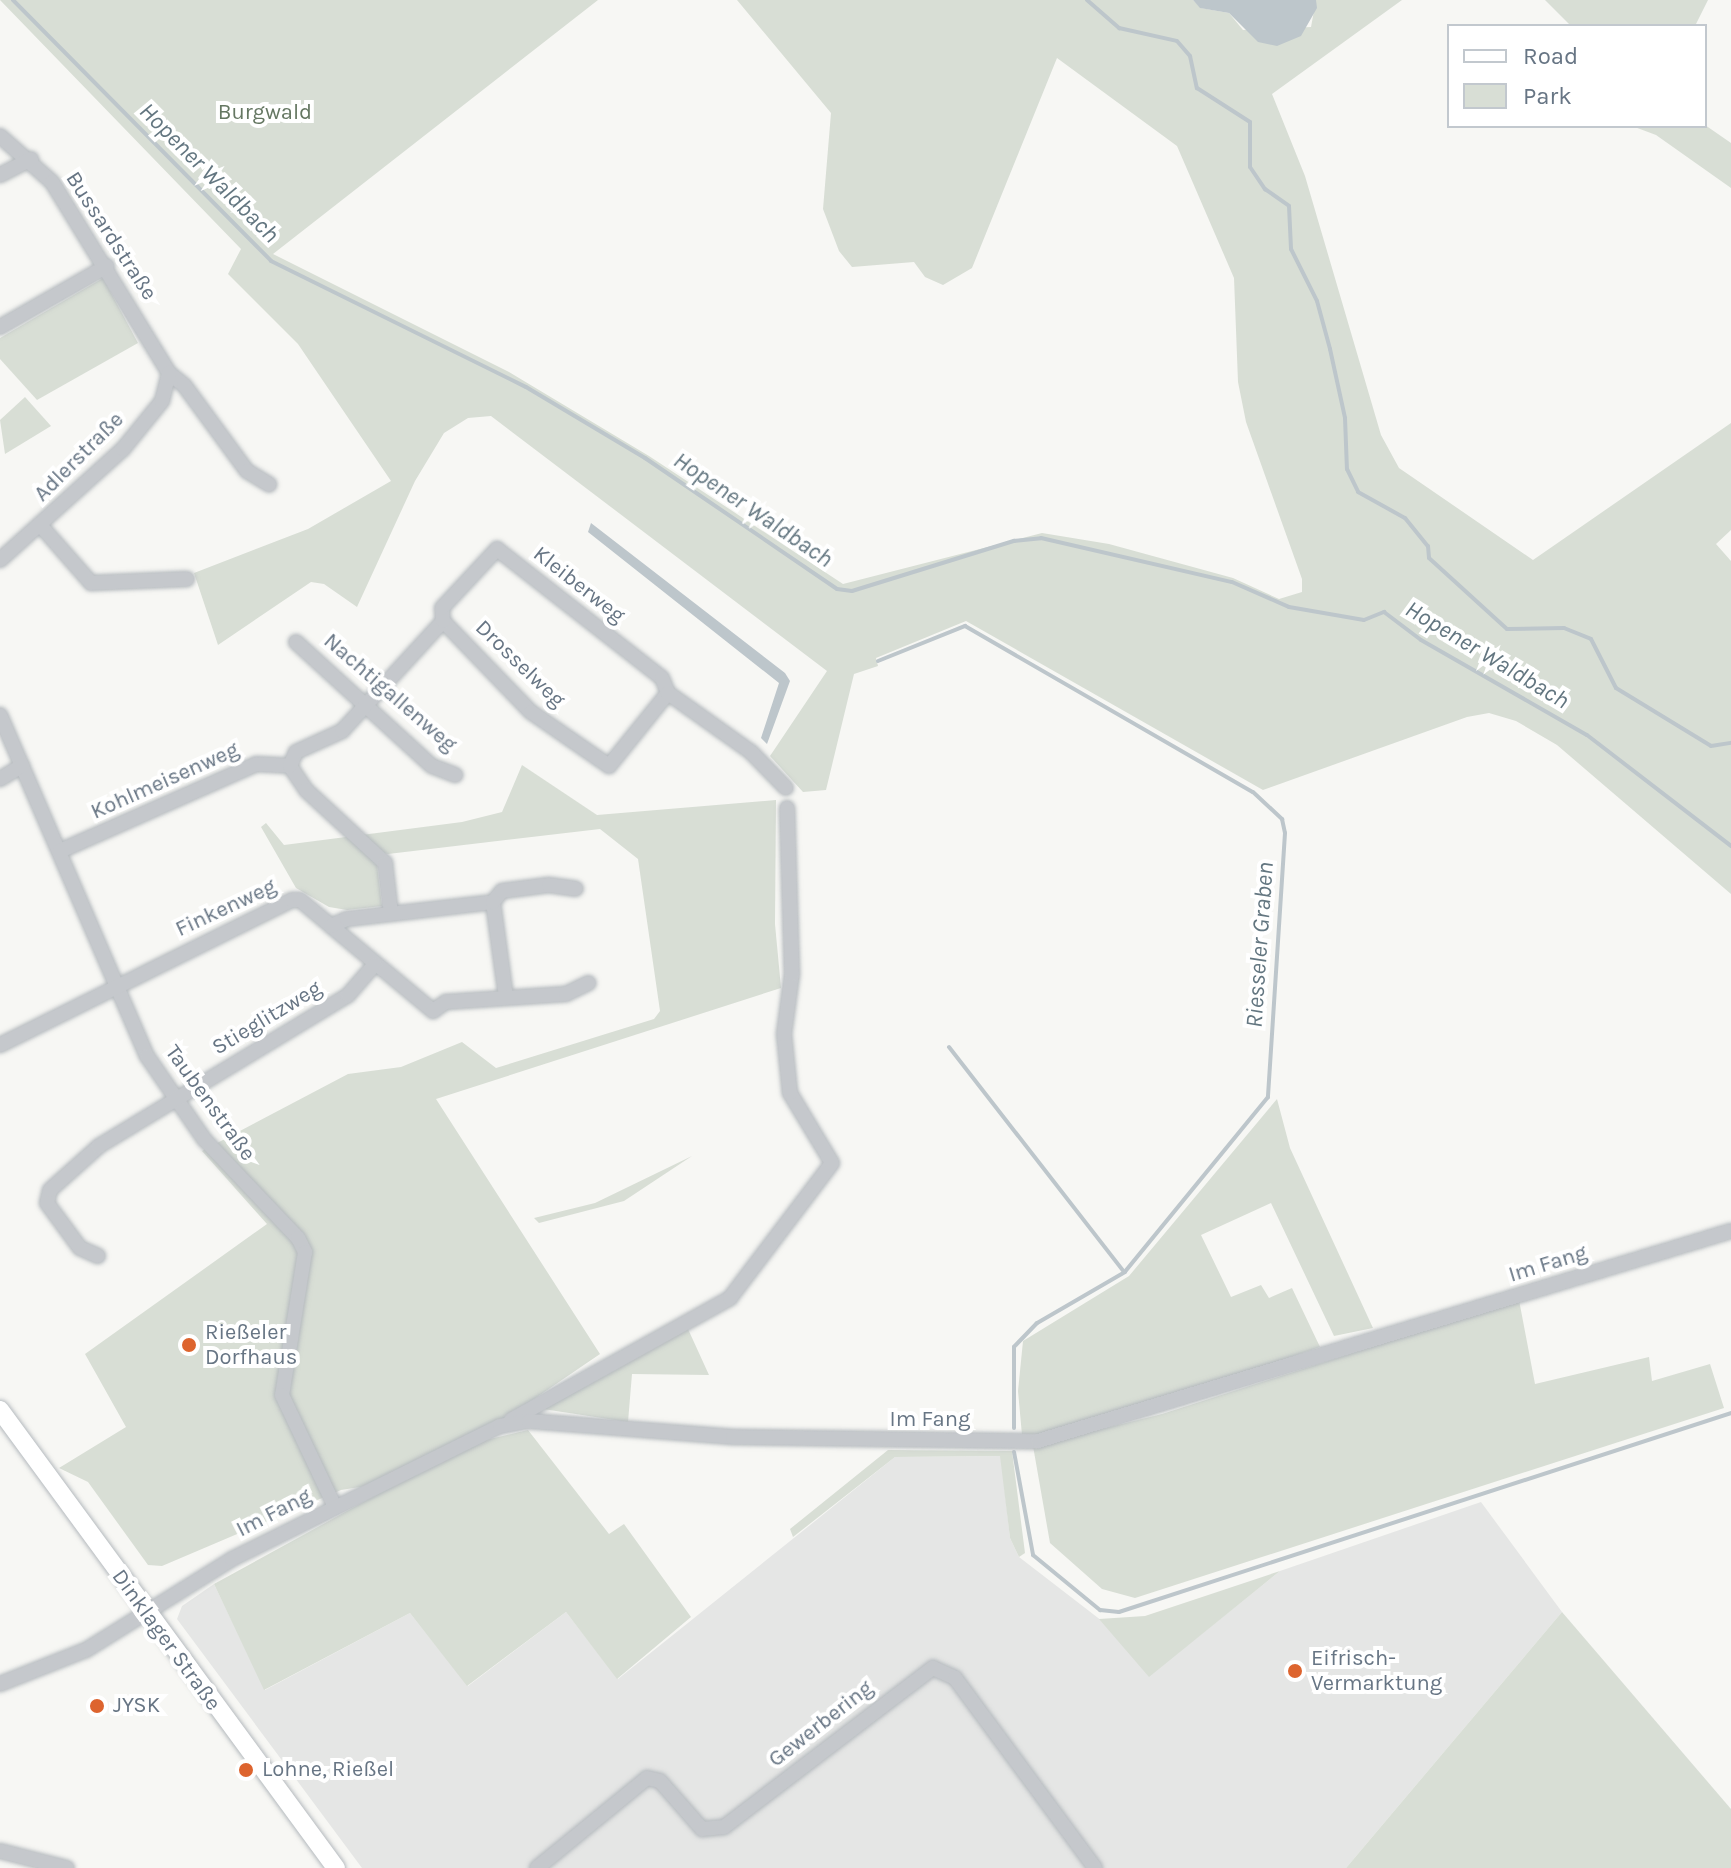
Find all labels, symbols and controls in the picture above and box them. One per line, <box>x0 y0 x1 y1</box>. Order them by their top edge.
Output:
legend <box>1447 24 1707 128</box>
text: Road <box>1523 42 1578 70</box>
text: Park <box>1523 82 1572 110</box>
water label: Hopener Waldbach <box>133 97 285 249</box>
park label: Burgwald <box>218 100 312 126</box>
street label: Bussardstraße <box>60 167 162 305</box>
street label: Adlerstraße <box>29 407 129 507</box>
water label: Hopener Waldbach <box>668 446 838 574</box>
street label: Kleiberweg <box>528 541 630 629</box>
water label: Hopener Waldbach <box>1400 595 1574 715</box>
street label: Drosselweg <box>470 615 570 713</box>
street label: Nachtigallenweg <box>318 628 462 758</box>
street label: Kohlmeisenweg <box>87 737 243 825</box>
water label: Riesseler Graben <box>1240 861 1280 1029</box>
street label: Finkenweg <box>171 873 281 943</box>
street label: Stieglitzweg <box>208 975 326 1061</box>
street label: Taubenstraße <box>159 1040 261 1166</box>
street label: Im Fang <box>1506 1240 1590 1288</box>
place label: Rießeler Dorfhaus <box>205 1319 297 1370</box>
marker: Rießeler Dorfhaus <box>180 1336 198 1354</box>
street label: Im Fang <box>890 1407 970 1433</box>
street label: Im Fang <box>232 1483 316 1543</box>
street label: Dinklager Straße <box>106 1564 226 1716</box>
place label: Eifrisch- Vermarktung <box>1311 1645 1442 1696</box>
marker: Eifrisch- Vermarktung <box>1286 1662 1304 1680</box>
street label: Gewerbering <box>764 1675 878 1773</box>
place label: JYSK <box>113 1693 160 1719</box>
marker: JYSK <box>88 1697 106 1715</box>
place label: Lohne, Rießel <box>262 1757 394 1783</box>
marker: Lohne, Rießel <box>237 1761 255 1779</box>

